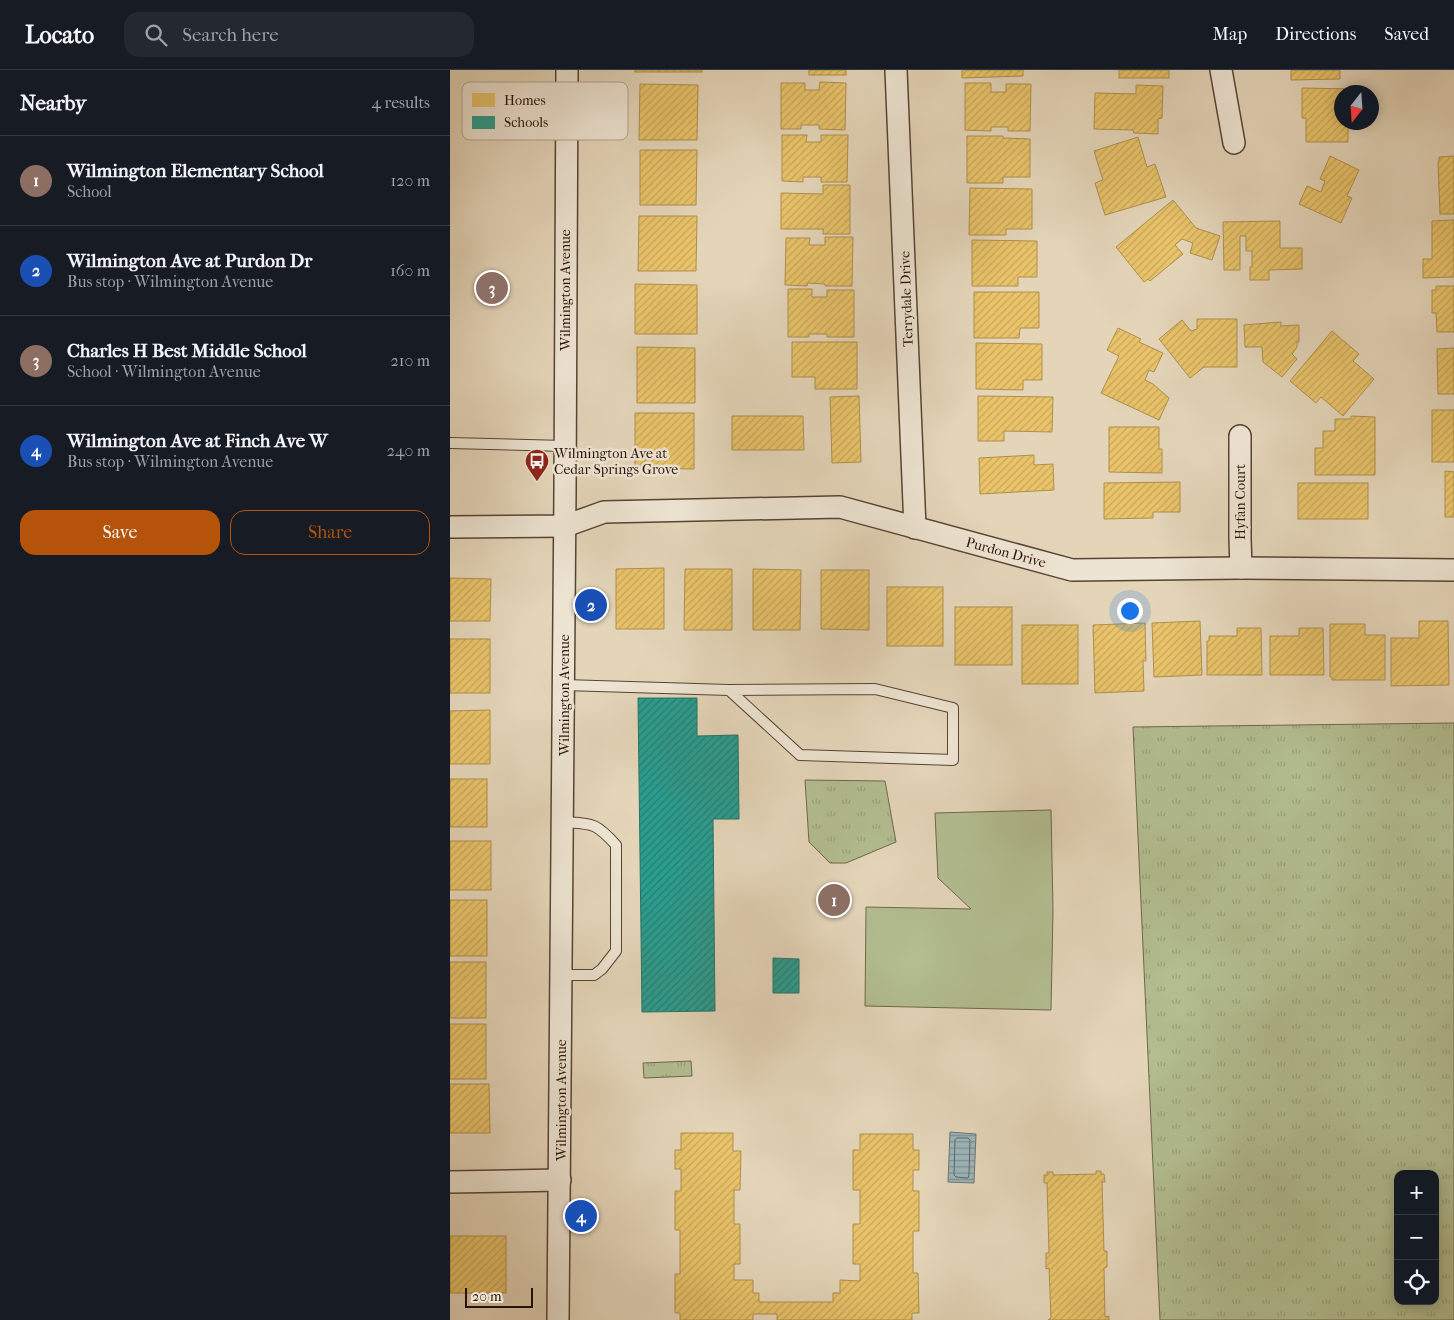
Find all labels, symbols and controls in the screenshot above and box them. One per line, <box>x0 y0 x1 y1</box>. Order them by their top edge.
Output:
search box <box>124 12 474 57</box>
text: Locato <box>25 21 94 49</box>
icon: search <box>142 21 170 49</box>
text: Search here <box>182 24 279 46</box>
text: Map <box>1213 24 1247 45</box>
text: Directions <box>1275 24 1356 45</box>
text: Saved <box>1384 24 1429 45</box>
legend <box>462 82 628 140</box>
north arrow <box>1334 85 1379 130</box>
text: Nearby <box>20 91 86 115</box>
text: Homes <box>504 92 546 109</box>
text: 4 results <box>372 93 430 112</box>
text: Schools <box>504 114 548 131</box>
text: Wilmington Elementary School <box>67 160 324 182</box>
text: 1 <box>33 171 39 190</box>
text: 120 m <box>391 171 430 190</box>
text: School <box>67 182 112 201</box>
street label: Wilmington Avenue <box>557 229 574 352</box>
text: Wilmington Ave at Purdon Dr <box>67 250 312 272</box>
street label: Terrydale Drive <box>896 251 917 347</box>
text: 2 <box>32 261 40 280</box>
text: 160 m <box>390 261 430 280</box>
pin: 3 <box>476 269 508 307</box>
text: Bus stop · Wilmington Avenue <box>67 272 273 291</box>
text: Charles H Best Middle School <box>67 340 307 362</box>
text: 3 <box>33 351 39 370</box>
text: 210 m <box>391 351 430 370</box>
text: School · Wilmington Avenue <box>67 362 261 381</box>
text: Wilmington Ave at Finch Ave W <box>67 430 328 452</box>
text: 4 <box>31 441 41 460</box>
text: 240 m <box>387 441 430 460</box>
place label: Wilmington Ave at Cedar Springs Grove <box>553 445 678 478</box>
bus stop icon: Wilmington Ave at Cedar Springs Grove <box>524 448 550 482</box>
text: Bus stop · Wilmington Avenue <box>67 452 273 471</box>
street label: Hyfan Court <box>1232 464 1249 540</box>
button: Save <box>20 510 220 555</box>
button: Share <box>230 510 430 555</box>
street label: Purdon Drive <box>964 534 1048 571</box>
pin: 2 <box>575 586 607 624</box>
your location <box>1117 598 1143 624</box>
street label: Wilmington Avenue <box>556 634 573 757</box>
pin: 1 <box>818 881 850 919</box>
street label: Wilmington Avenue <box>553 1039 570 1162</box>
map controls <box>1394 1170 1439 1305</box>
button: + <box>1394 1170 1439 1215</box>
pin: 4 <box>565 1197 597 1235</box>
button: − <box>1394 1215 1439 1260</box>
button: locate <box>1394 1260 1439 1305</box>
scale bar <box>465 1285 532 1308</box>
text: 20 m <box>472 1288 502 1305</box>

